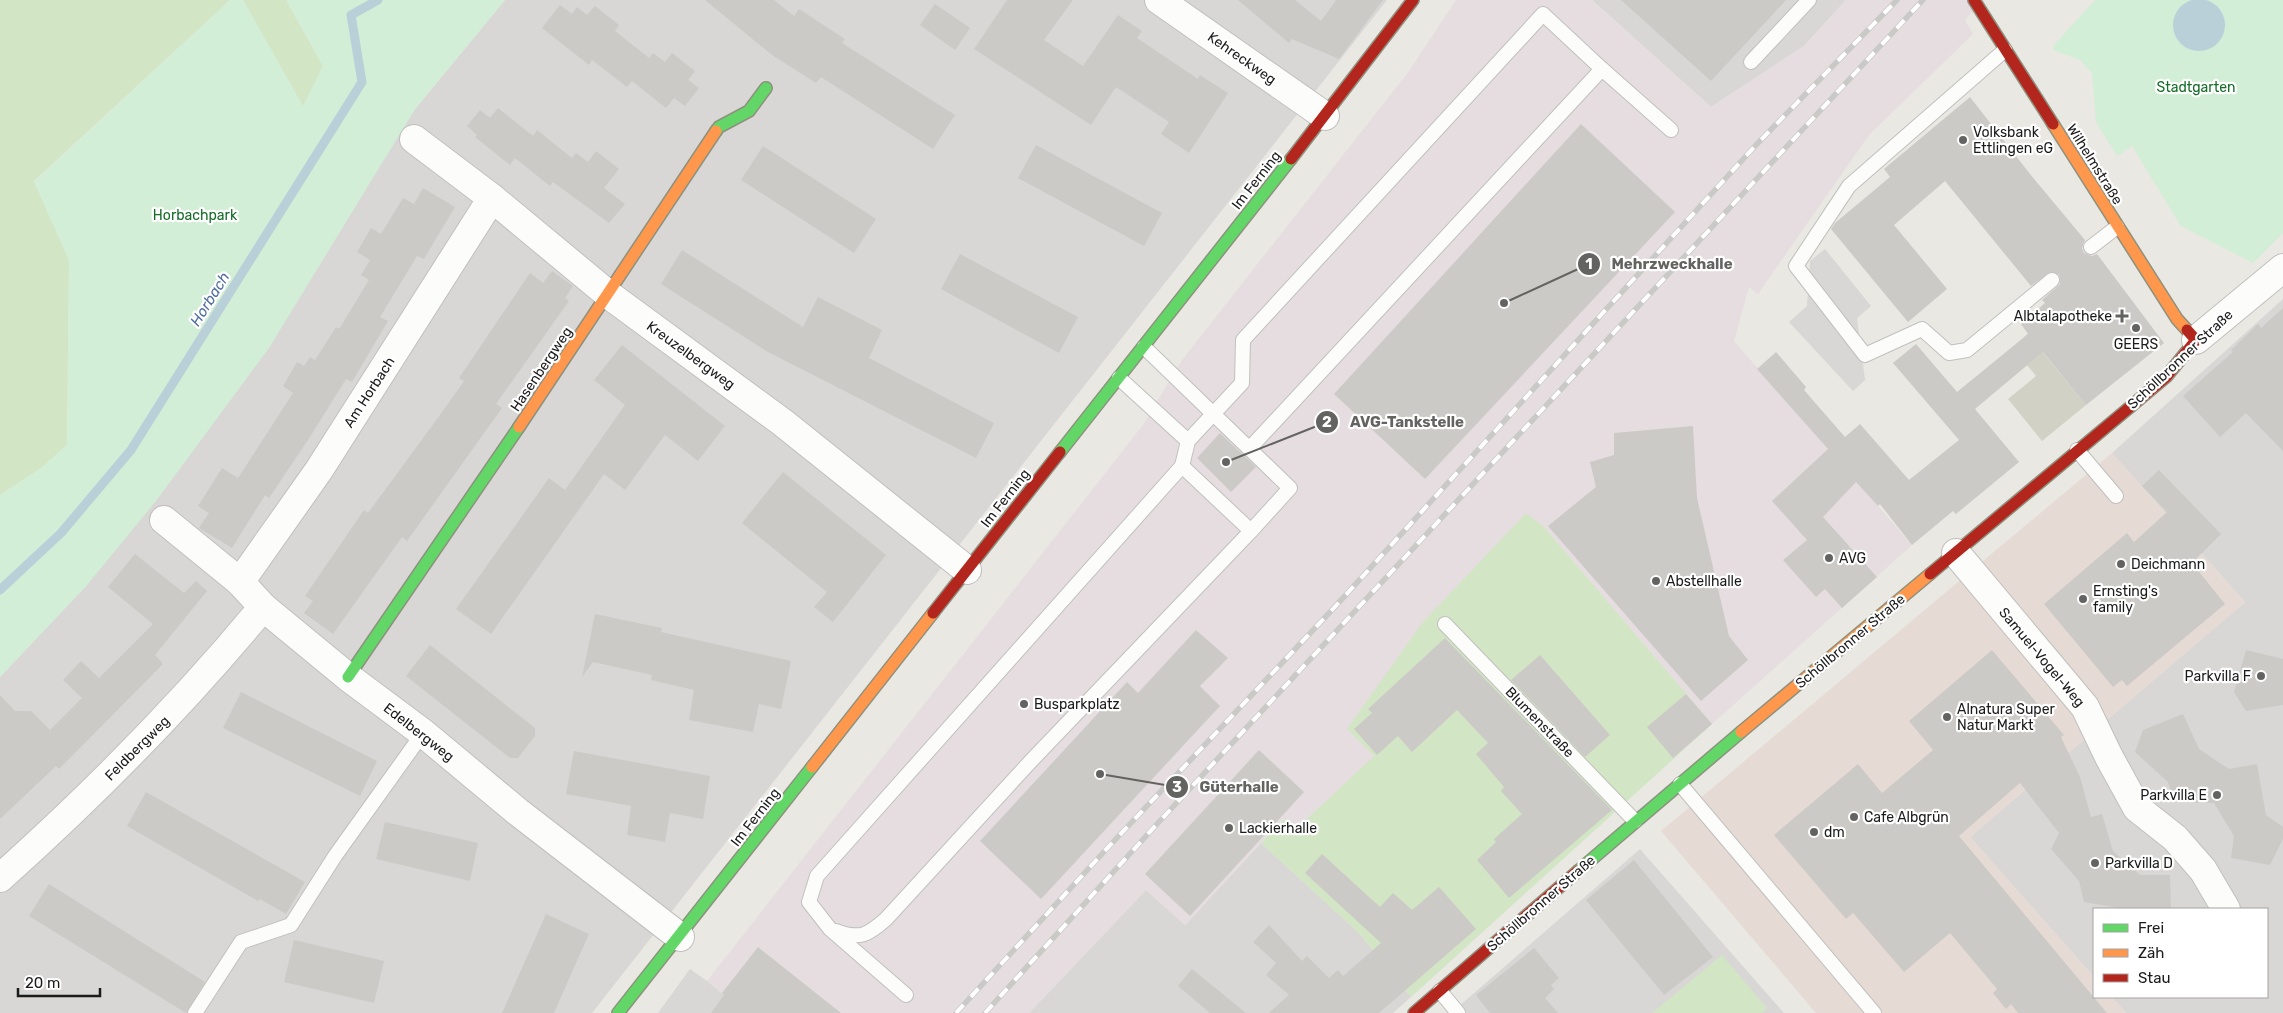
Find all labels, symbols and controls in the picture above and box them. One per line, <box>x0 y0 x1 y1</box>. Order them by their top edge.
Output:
street label: Kehreckweg <box>1204 29 1279 88</box>
park label: Stadtgarten <box>2157 79 2235 96</box>
street label: Wilhelmstraße <box>2063 121 2126 208</box>
place label: Volksbank Ettlingen eG <box>1973 124 2053 157</box>
marker: Volksbank Ettlingen eG <box>1957 134 1969 146</box>
street label: Im Ferning <box>1228 148 1285 213</box>
park label: Horbachpark <box>153 207 238 224</box>
callout: Mehrzweckhalle <box>1576 249 1742 279</box>
text: 1 <box>1585 255 1593 273</box>
text: Mehrzweckhalle <box>1611 255 1733 273</box>
water label: Horbach <box>186 269 234 329</box>
street label: Schöllbronner Straße <box>2124 306 2237 413</box>
place label: Albtalapotheke <box>2014 308 2112 325</box>
marker: Albtalapotheke <box>2116 310 2128 322</box>
street label: Kreuzelbergweg <box>643 318 738 393</box>
marker: GEERS <box>2130 322 2142 334</box>
street label: Hasenbergweg <box>507 324 576 415</box>
place label: GEERS <box>2114 336 2158 353</box>
street label: Am Horbach <box>340 354 399 431</box>
callout: AVG-Tankstelle <box>1315 407 1474 437</box>
text: 2 <box>1322 413 1332 431</box>
text: AVG-Tankstelle <box>1350 413 1464 431</box>
street label: Im Ferning <box>977 466 1034 531</box>
place label: AVG <box>1839 550 1866 567</box>
marker: AVG <box>1823 552 1835 564</box>
place label: Deichmann <box>2131 556 2205 573</box>
marker: Deichmann <box>2115 558 2127 570</box>
place label: Abstellhalle <box>1666 573 1742 590</box>
marker: Abstellhalle <box>1650 575 1662 587</box>
place label: Ernsting's family <box>2093 583 2158 616</box>
street label: Schöllbronner Straße <box>1792 590 1909 692</box>
marker: Ernsting's family <box>2077 593 2089 605</box>
street label: Samuel-Vogel-Weg <box>1995 604 2088 710</box>
place label: Parkvilla F <box>2185 668 2251 685</box>
marker: Parkvilla F <box>2255 670 2267 682</box>
street label: Blumenstraße <box>1502 684 1578 761</box>
place label: Busparkplatz <box>1034 696 1120 713</box>
marker: Busparkplatz <box>1018 698 1030 710</box>
street label: Edelbergweg <box>380 700 457 765</box>
place label: Alnatura Super Natur Markt <box>1957 701 2056 734</box>
marker: Alnatura Super Natur Markt <box>1941 711 1953 723</box>
street label: Feldbergweg <box>101 712 173 784</box>
callout: Güterhalle <box>1164 772 1288 802</box>
text: 3 <box>1172 778 1182 796</box>
text: Güterhalle <box>1199 778 1279 796</box>
street label: Im Ferning <box>727 785 784 850</box>
place label: Parkvilla E <box>2140 787 2207 804</box>
marker: Parkvilla E <box>2211 789 2223 801</box>
place label: Cafe Albgrün <box>1864 809 1949 826</box>
marker: Cafe Albgrün <box>1848 811 1860 823</box>
place label: Lackierhalle <box>1239 820 1317 837</box>
marker: Lackierhalle <box>1223 822 1235 834</box>
place label: dm <box>1824 824 1845 841</box>
marker: dm <box>1808 826 1820 838</box>
street label: Schöllbronner Straße <box>1484 852 1599 955</box>
place label: Parkvilla D <box>2105 855 2173 872</box>
marker: Parkvilla D <box>2089 857 2101 869</box>
legend <box>2093 908 2268 998</box>
text: Frei <box>2138 919 2164 937</box>
text: Zäh <box>2138 944 2164 962</box>
scale bar <box>18 966 100 998</box>
text: Stau <box>2138 969 2171 987</box>
text: 20 m <box>25 974 60 992</box>

